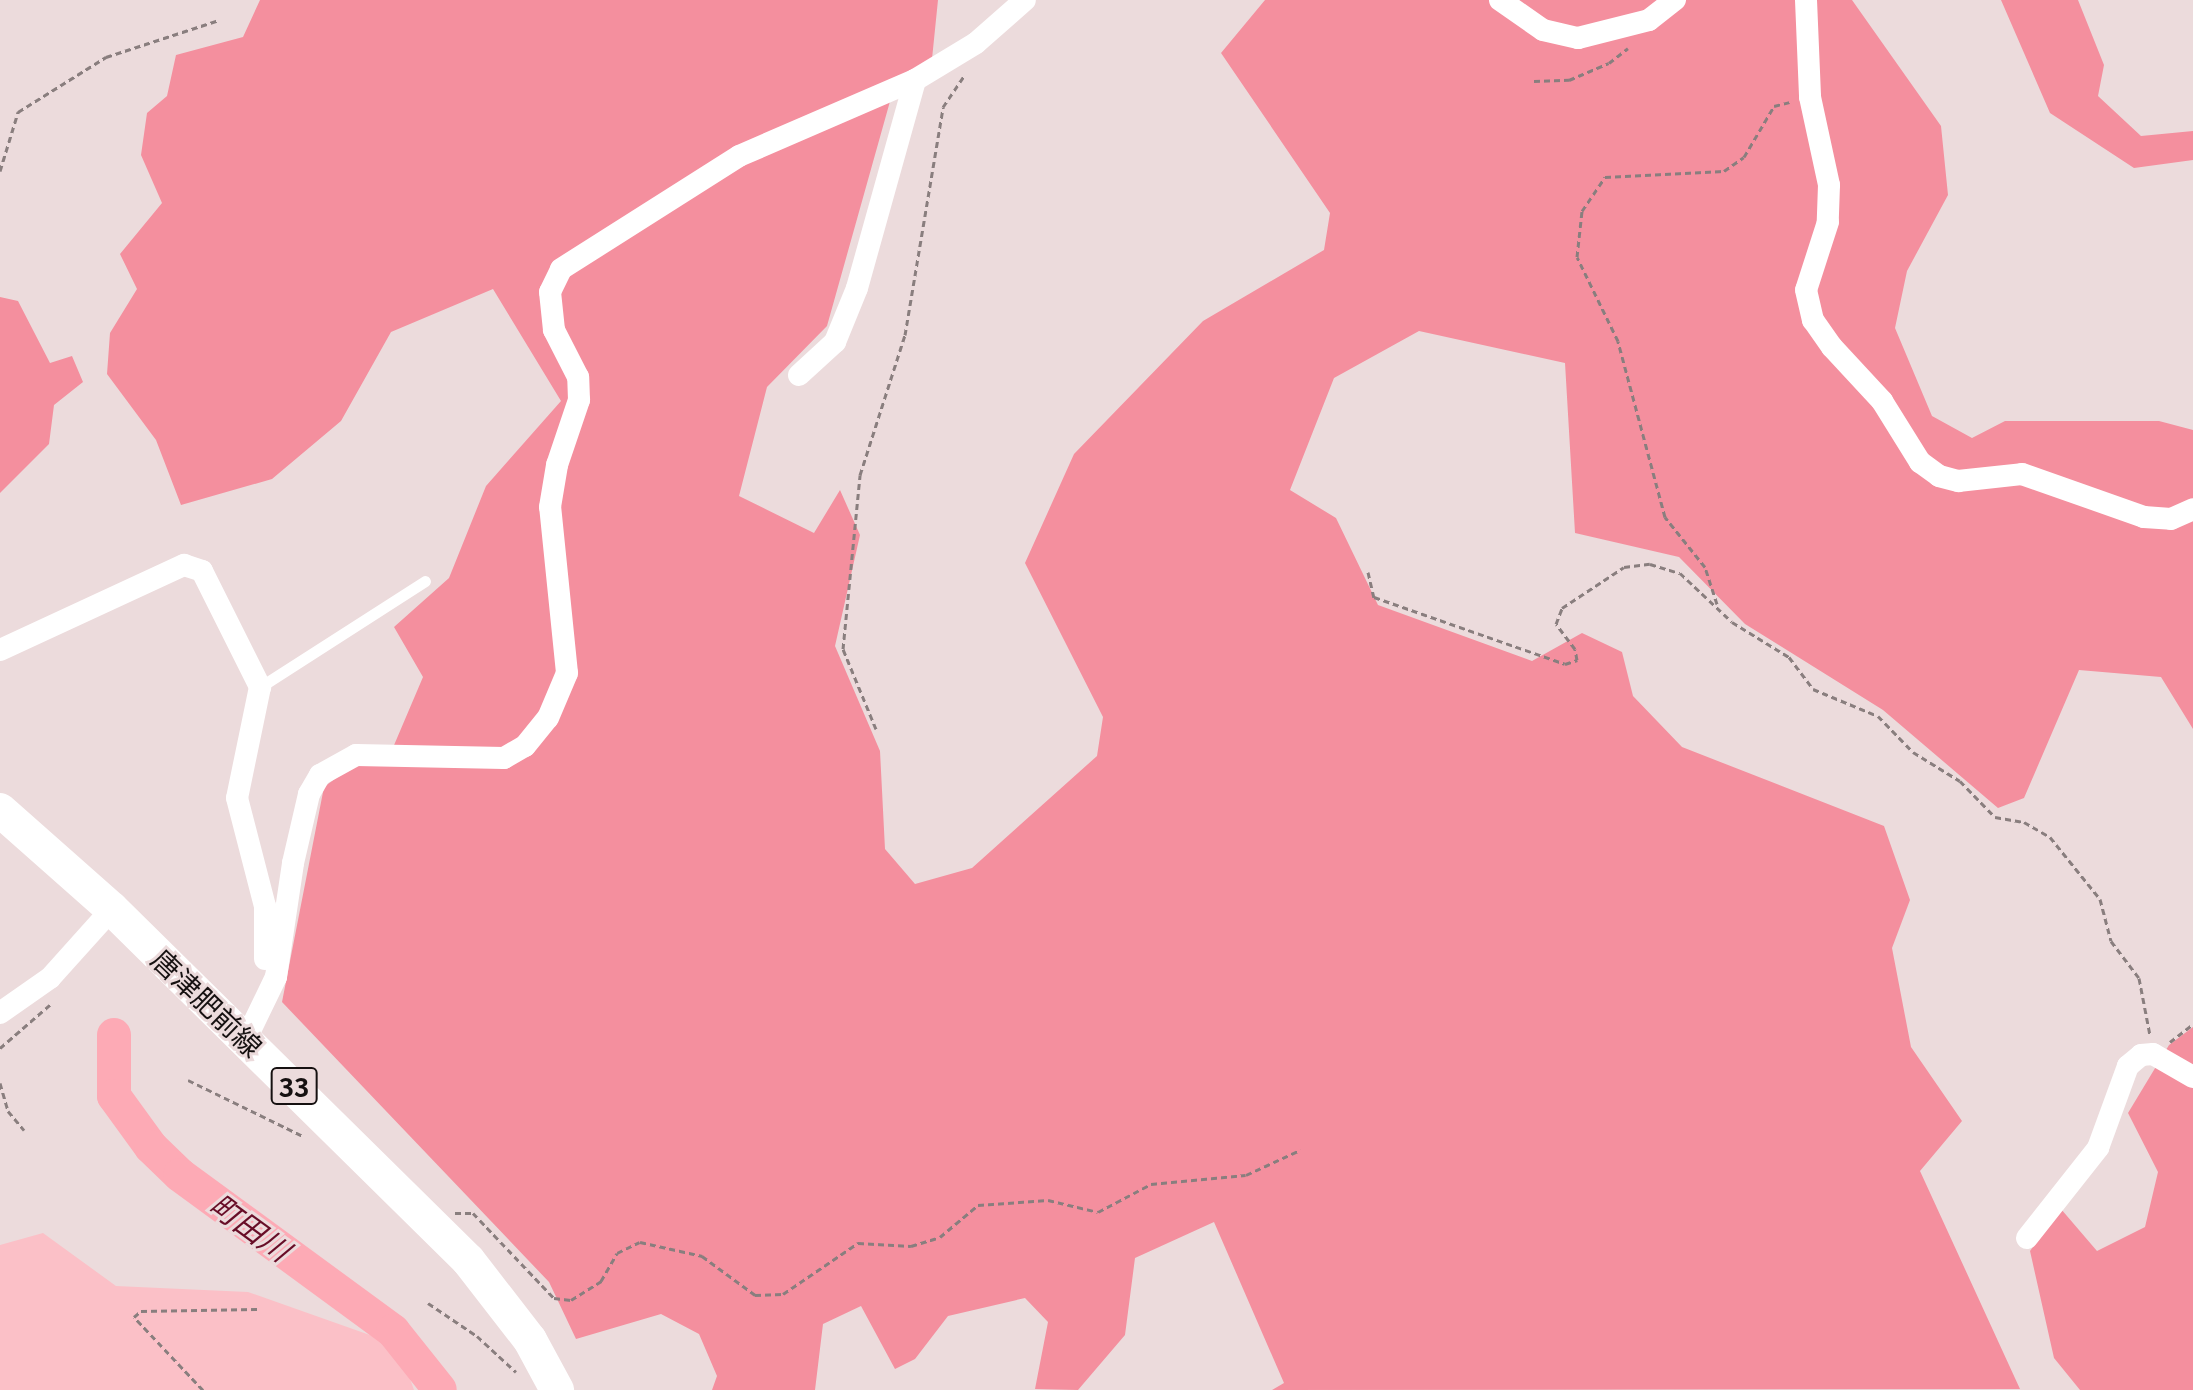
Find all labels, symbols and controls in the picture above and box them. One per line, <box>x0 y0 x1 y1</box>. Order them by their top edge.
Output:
street label: 唐津肥前線 <box>146 941 270 1063</box>
road number: 33 <box>270 1064 318 1108</box>
water label: 町田川 <box>204 1185 298 1267</box>

